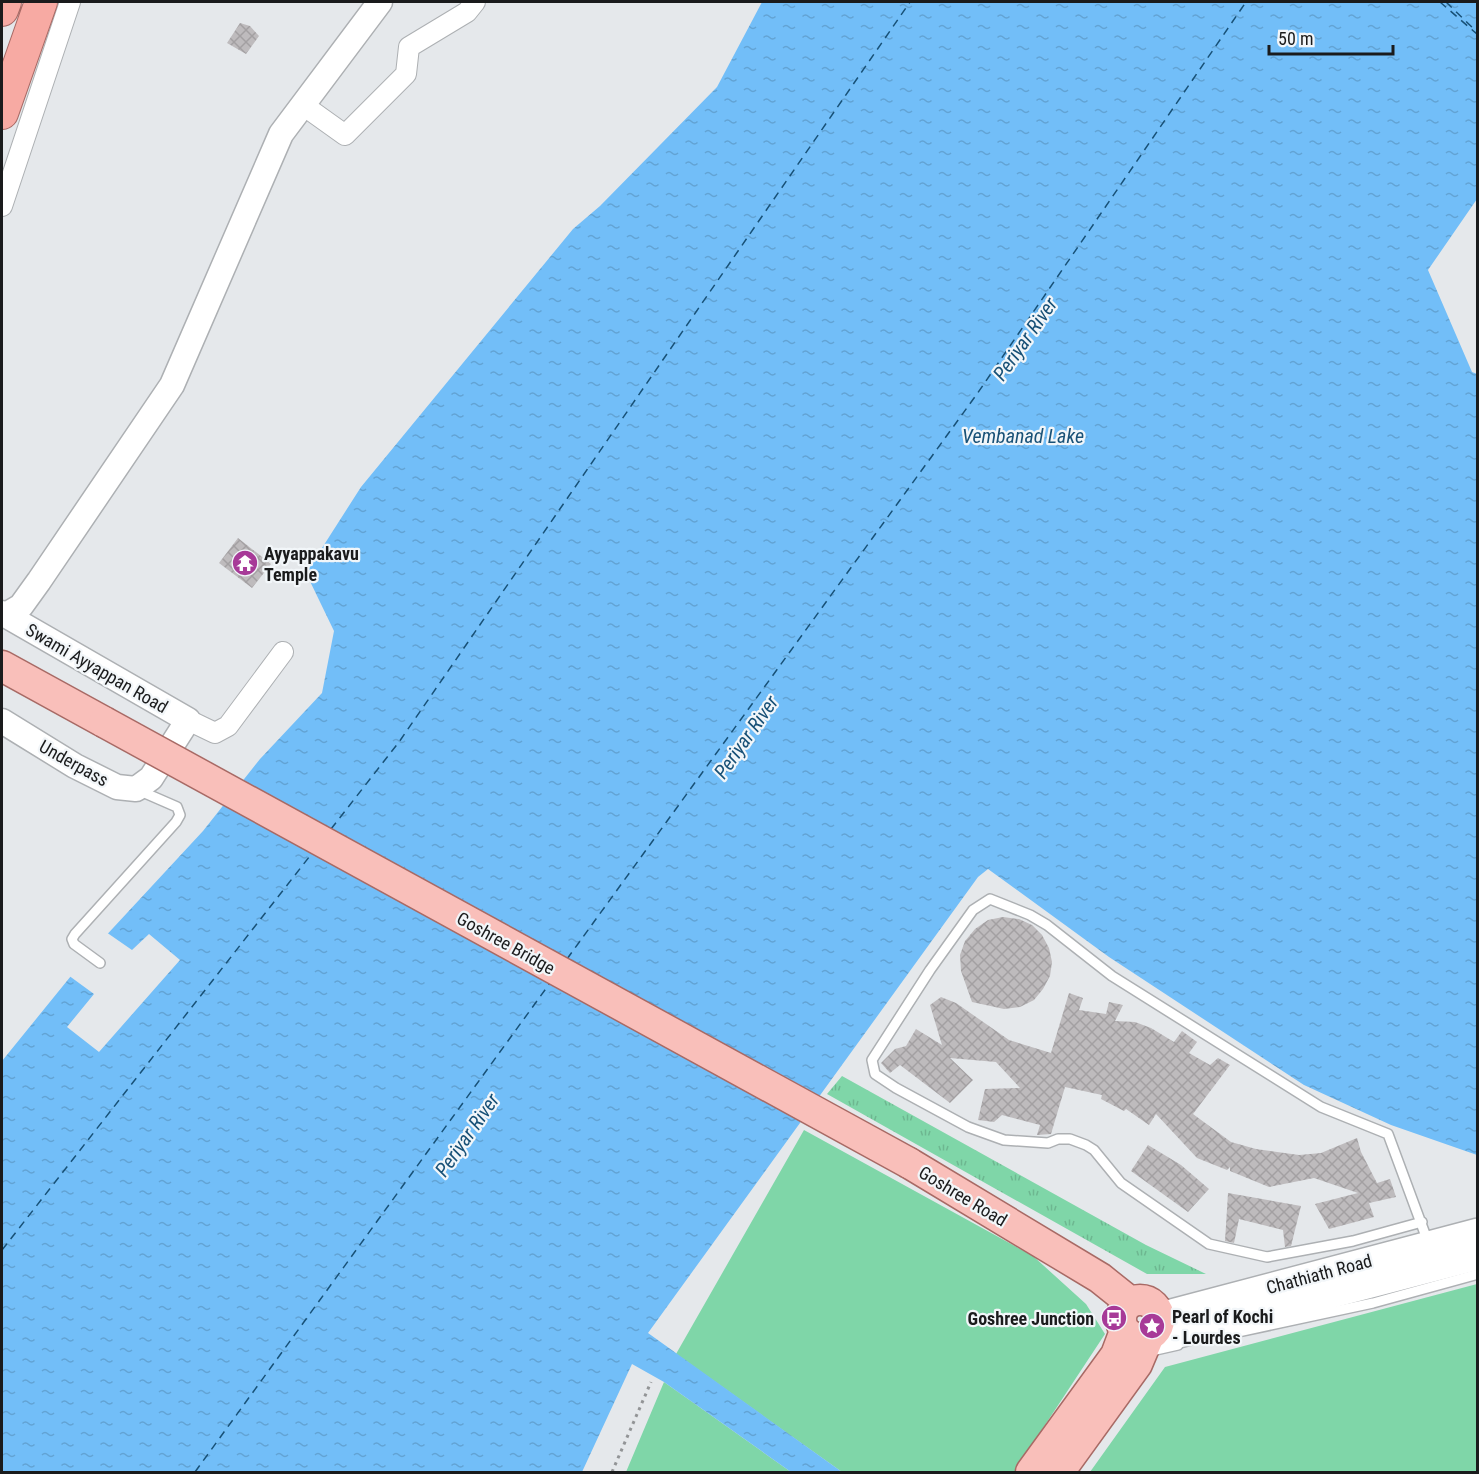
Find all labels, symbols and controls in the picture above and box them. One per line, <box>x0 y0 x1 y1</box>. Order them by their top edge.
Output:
scale bar <box>1269 18 1394 56</box>
text: 50 m <box>1278 28 1313 49</box>
water label: Periyar River <box>988 292 1063 385</box>
water label: Vembanad Lake <box>962 424 1084 448</box>
place label: Ayyappakavu Temple <box>264 543 359 585</box>
temple icon: Ayyappakavu Temple <box>230 548 260 578</box>
street label: Swami Ayyappan Road <box>22 619 172 717</box>
water label: Periyar River <box>709 690 784 783</box>
street label: Underpass <box>36 735 112 791</box>
street label: Goshree Bridge <box>453 907 559 979</box>
water label: Periyar River <box>430 1088 505 1181</box>
street label: Goshree Road <box>915 1161 1011 1231</box>
street label: Chathiath Road <box>1264 1250 1374 1298</box>
bus stop icon: Goshree Junction <box>1099 1303 1129 1333</box>
place label: Pearl of Kochi - Lourdes <box>1172 1306 1273 1348</box>
place label: Goshree Junction <box>968 1308 1094 1329</box>
place icon: Pearl of Kochi - Lourdes <box>1137 1311 1167 1341</box>

